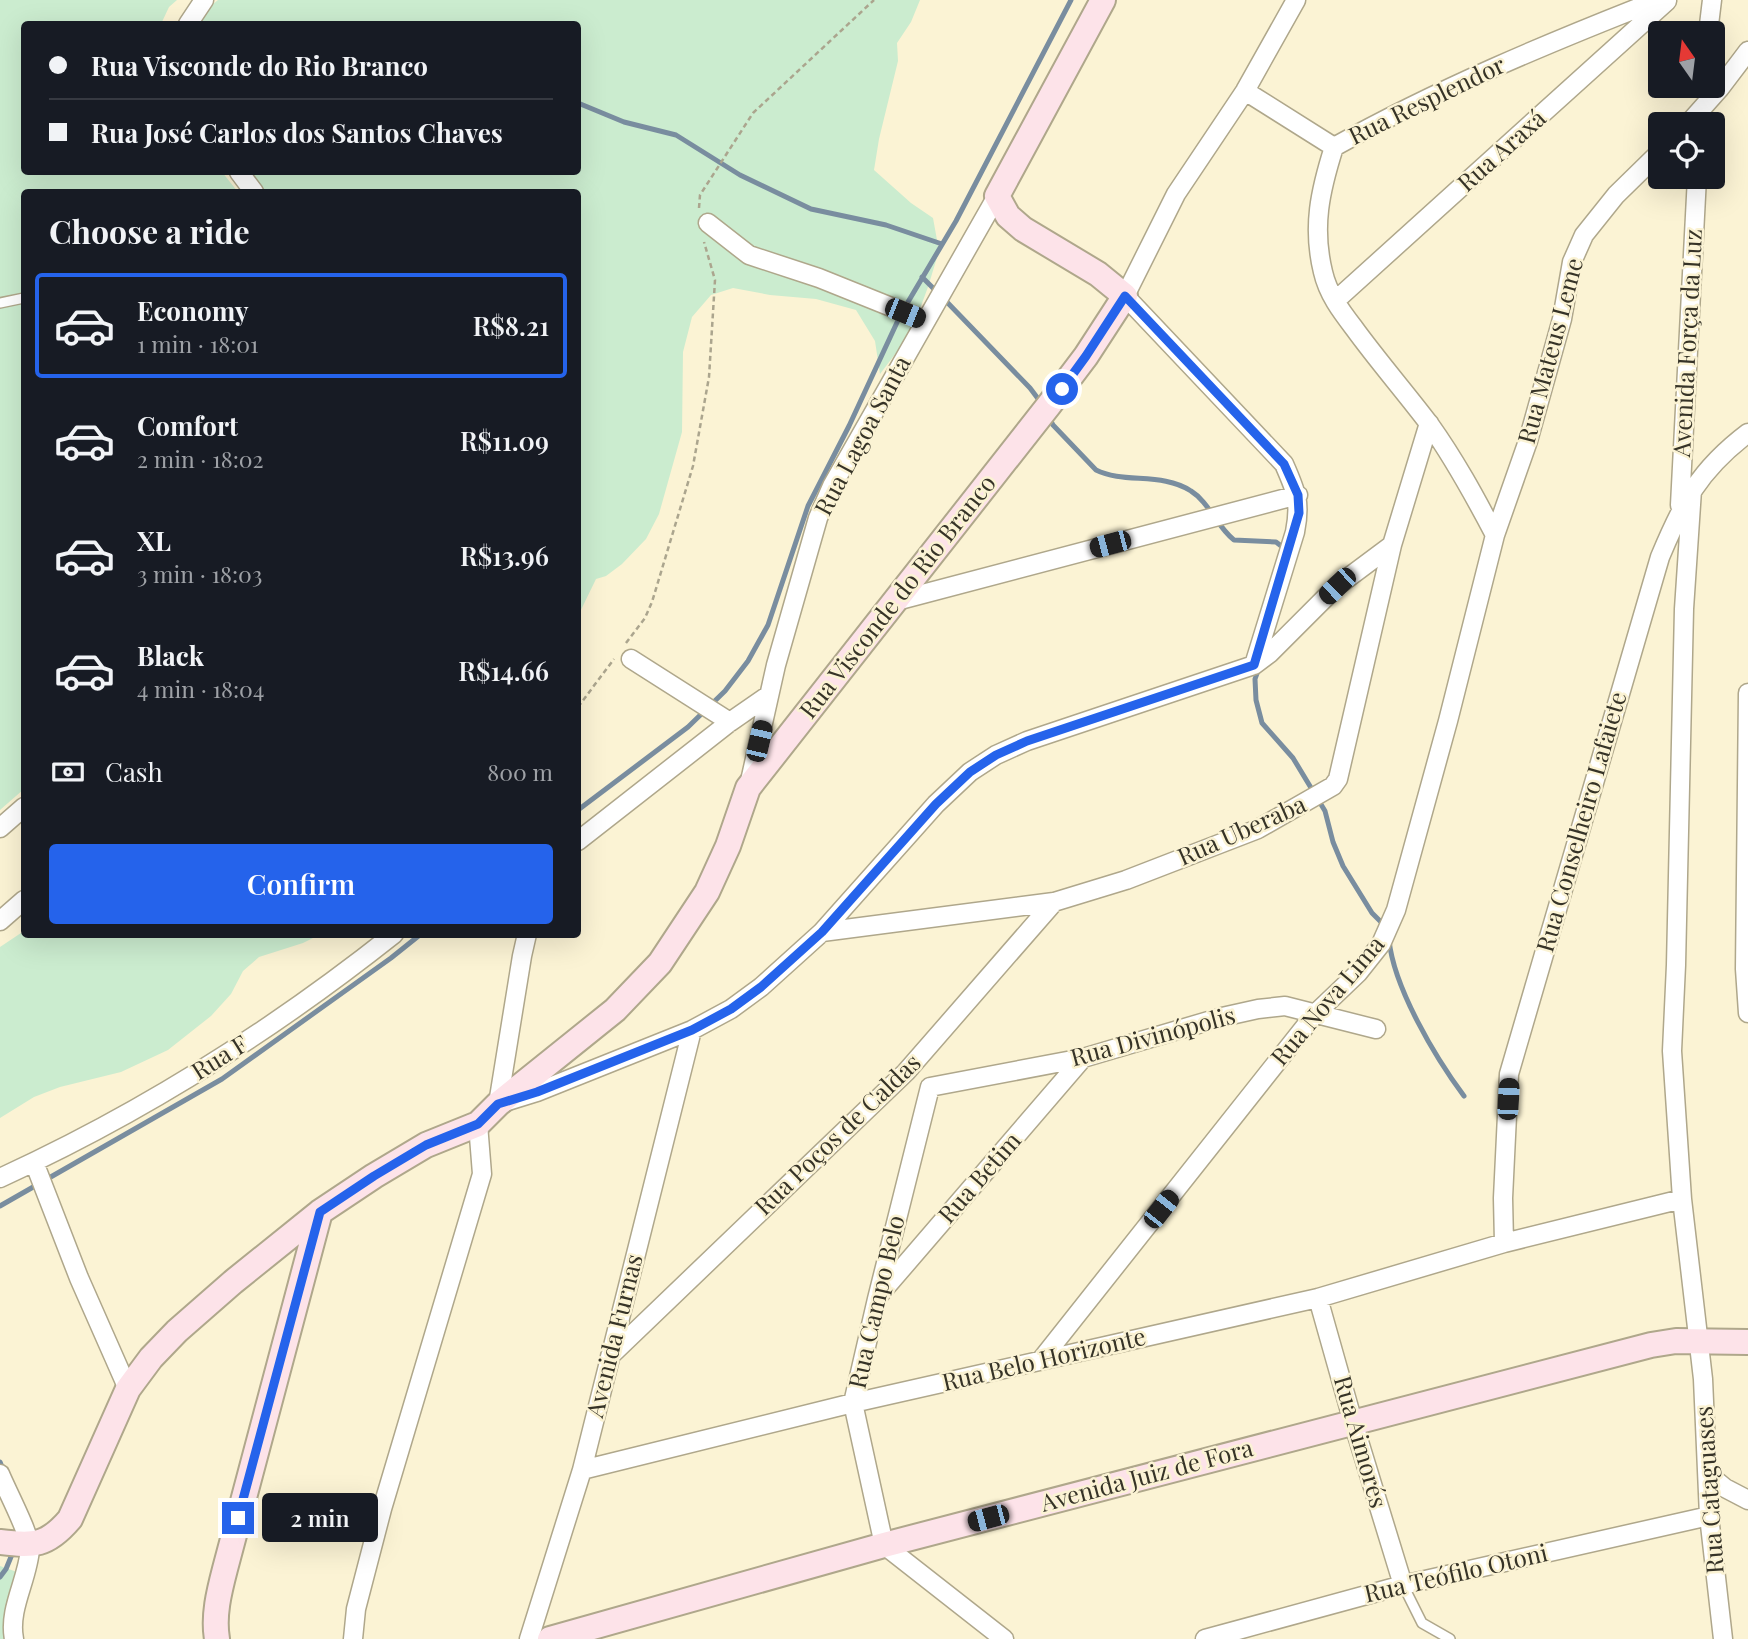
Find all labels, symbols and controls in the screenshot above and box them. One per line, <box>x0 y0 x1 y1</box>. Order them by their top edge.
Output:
north arrow <box>1648 21 1726 98</box>
map controls <box>1648 21 1725 189</box>
street label: Rua Resplendor <box>1343 47 1510 151</box>
text: Rua Visconde do Rio Branco <box>91 48 428 83</box>
street label: Rua Araxá <box>1450 101 1552 198</box>
button: locate <box>1648 112 1725 189</box>
text: Rua José Carlos dos Santos Chaves <box>91 115 503 150</box>
text: Choose a ride <box>49 209 250 252</box>
street label: Avenida Força da Luz <box>1664 228 1708 459</box>
street label: Rua Mateus Leme <box>1509 254 1589 447</box>
text: Economy <box>137 293 248 328</box>
icon: car <box>53 294 116 357</box>
car <box>882 295 929 331</box>
text: R$8.21 <box>473 308 549 343</box>
text: 1 min · 18:01 <box>137 328 259 359</box>
street label: Rua Lagoa Santa <box>806 350 917 520</box>
route start <box>1046 373 1078 405</box>
text: Comfort <box>137 408 238 443</box>
icon: car <box>53 409 116 472</box>
text: R$11.09 <box>460 423 549 458</box>
text: 2 min · 18:02 <box>137 443 264 474</box>
street label: Rua Visconde do Rio Branco <box>791 467 1002 724</box>
text: XL <box>137 523 171 558</box>
icon: car <box>53 524 116 587</box>
car <box>1087 528 1134 560</box>
text: R$13.96 <box>460 538 549 573</box>
text: 3 min · 18:03 <box>137 558 262 589</box>
car <box>1315 564 1360 608</box>
text: Black <box>137 638 204 673</box>
icon: car <box>53 639 116 702</box>
text: R$14.66 <box>458 653 549 688</box>
text: 4 min · 18:04 <box>137 673 264 704</box>
street label: Rua Conselheiro Lafaiete <box>1528 688 1633 955</box>
car <box>745 718 774 764</box>
icon: cash <box>49 753 87 791</box>
text: Cash <box>105 754 163 789</box>
text: 800 m <box>487 756 553 787</box>
street label: Rua Uberaba <box>1172 787 1310 872</box>
button: Confirm <box>49 844 553 924</box>
street label: Rua Nova Lima <box>1263 928 1390 1071</box>
street label: Rua Divinópolis <box>1067 998 1238 1072</box>
street label: Rua F <box>185 1027 253 1086</box>
street label: Rua Poços de Caldas <box>747 1046 927 1221</box>
car <box>1497 1077 1520 1121</box>
street label: Rua Betim <box>930 1124 1027 1229</box>
car <box>1140 1186 1183 1232</box>
street label: Rua Campo Belo <box>840 1212 911 1391</box>
street label: Avenida Furnas <box>577 1251 649 1421</box>
street label: Rua Belo Horizonte <box>939 1319 1149 1397</box>
street label: Rua Aimorés <box>1328 1372 1396 1511</box>
street label: Rua Cataguases <box>1686 1405 1730 1575</box>
street label: Avenida Juiz de Fora <box>1036 1430 1256 1518</box>
callout: 2 min <box>262 1494 378 1542</box>
route end <box>222 1502 254 1534</box>
text: 2 min <box>291 1502 349 1533</box>
car <box>965 1502 1012 1534</box>
street label: Rua Teófilo Otoni <box>1361 1535 1550 1609</box>

